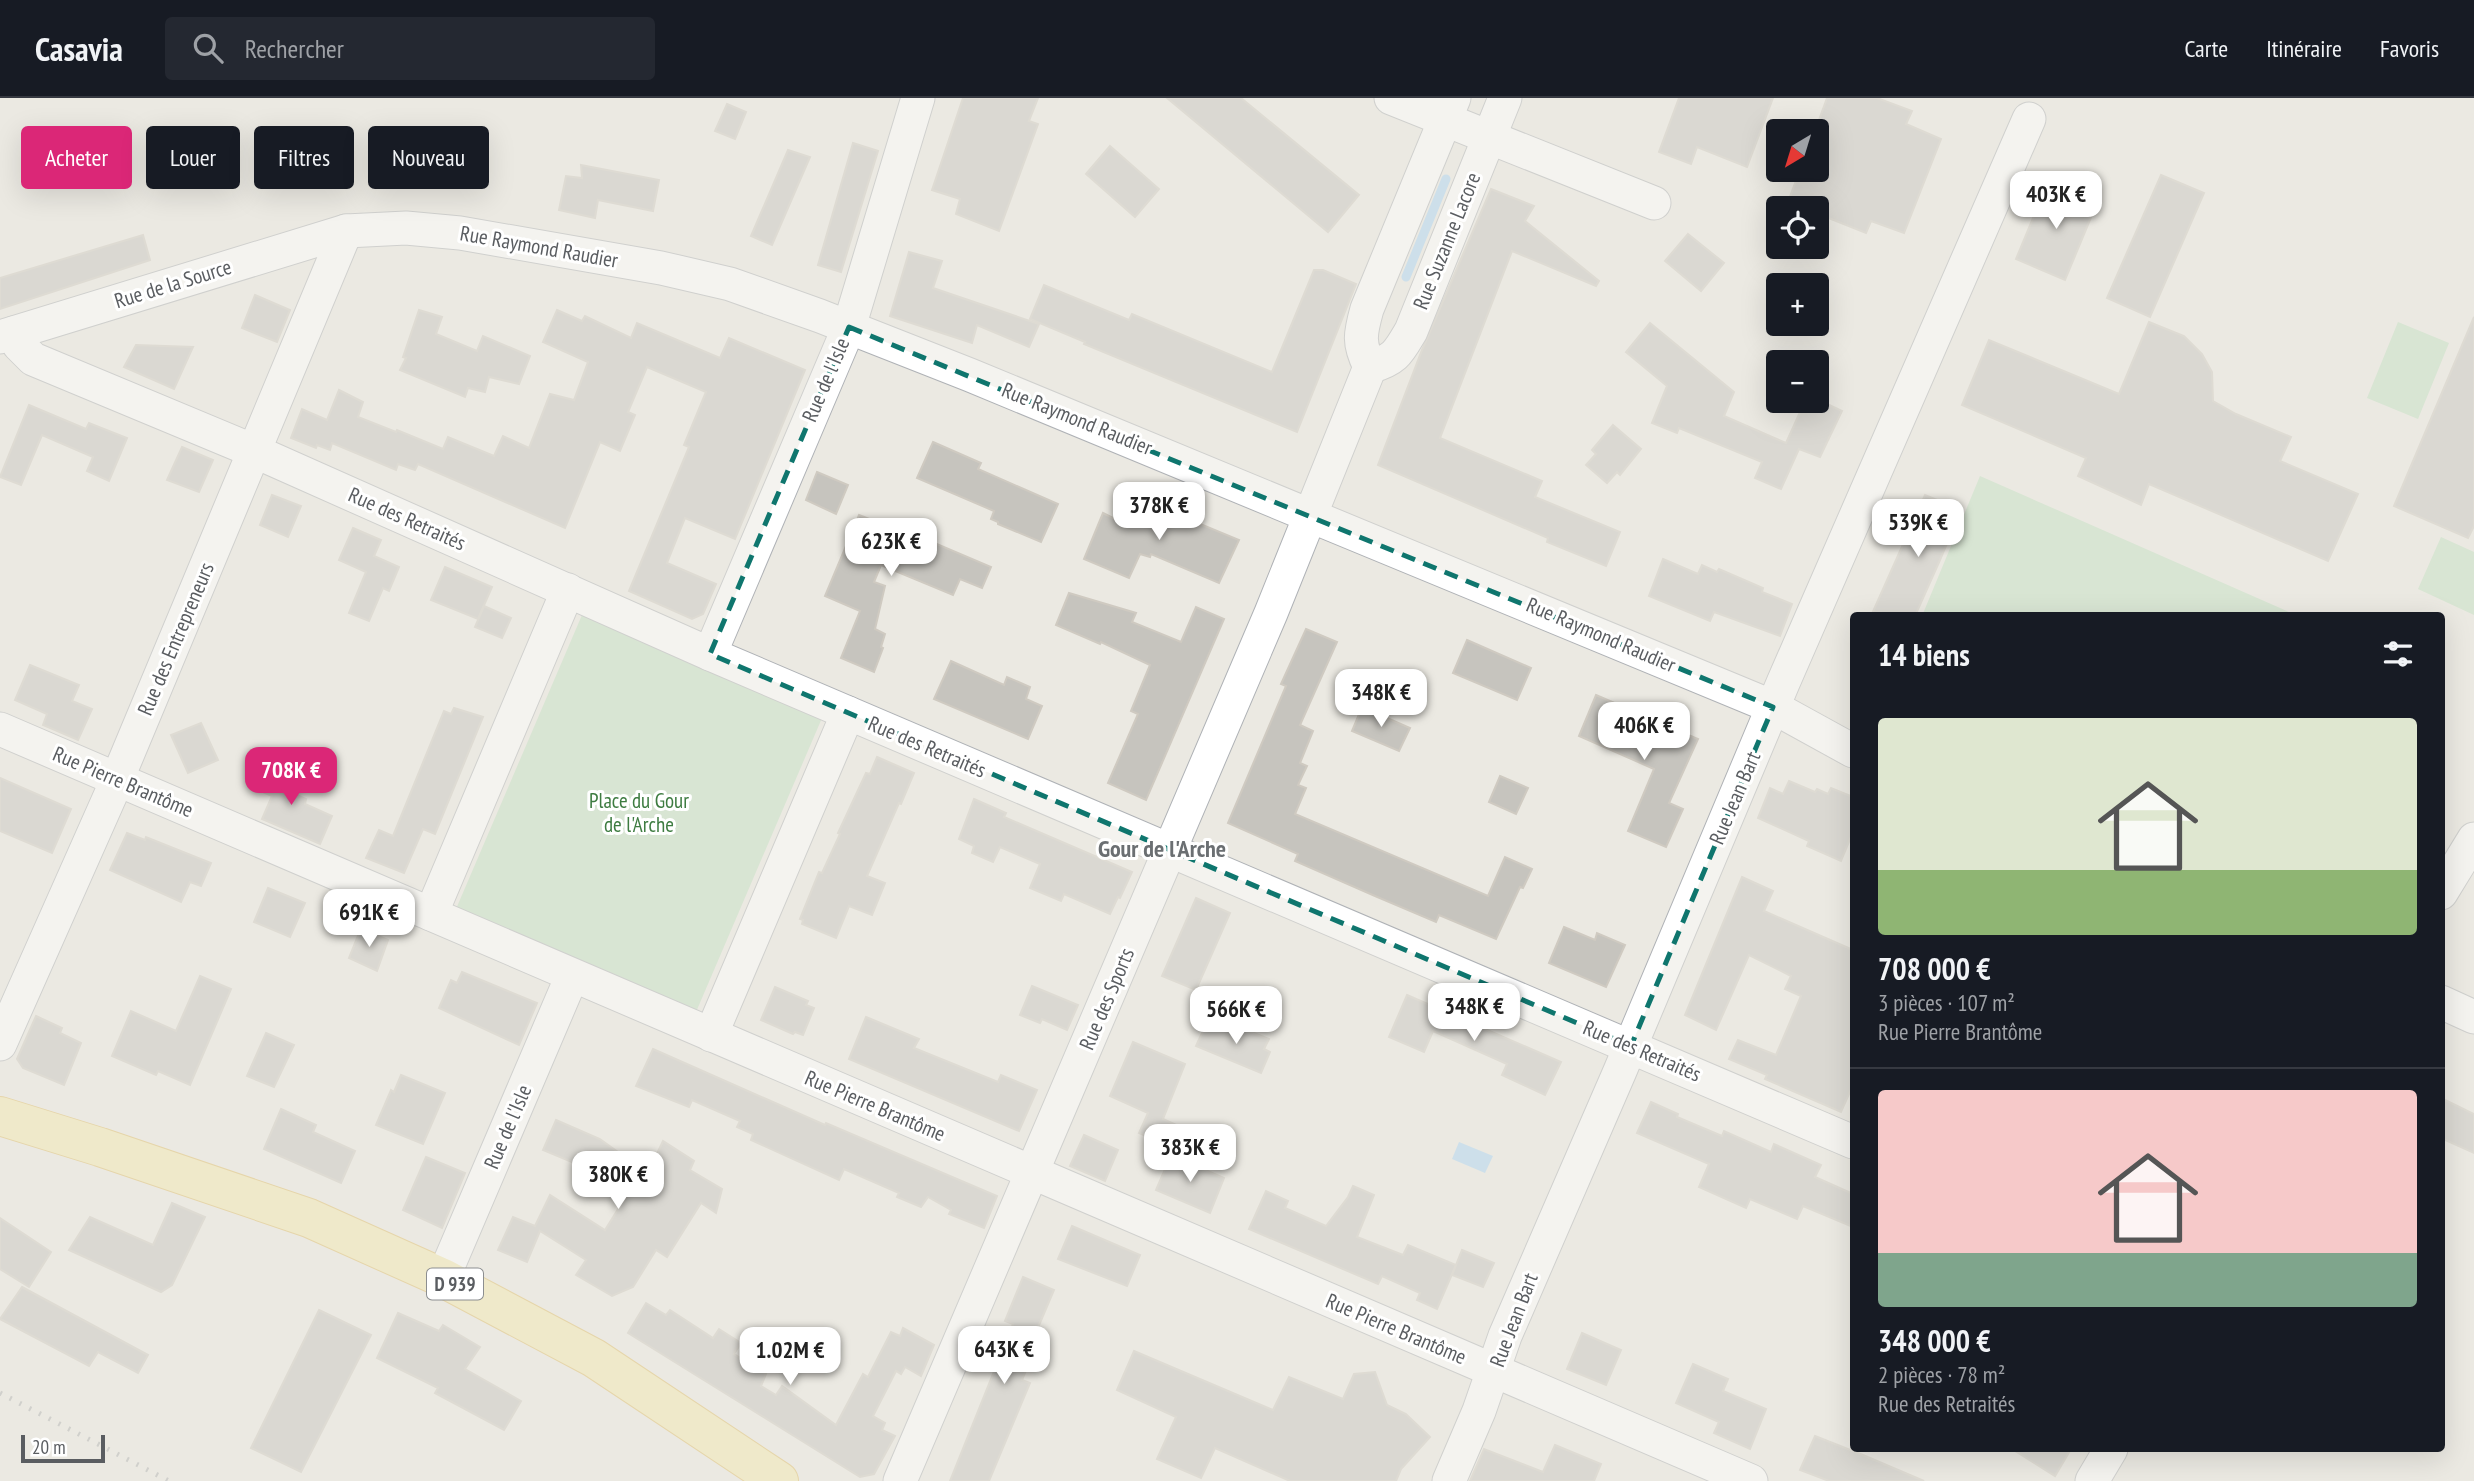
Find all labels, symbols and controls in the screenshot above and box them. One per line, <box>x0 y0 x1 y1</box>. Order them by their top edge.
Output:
search box <box>165 17 655 80</box>
text: Casavia <box>35 27 123 70</box>
icon: search <box>189 29 227 67</box>
text: Rechercher <box>245 32 344 65</box>
text: Carte <box>2184 33 2228 64</box>
text: Itinéraire <box>2266 33 2342 64</box>
text: Favoris <box>2380 33 2439 64</box>
north arrow <box>1766 119 1829 182</box>
map controls <box>1766 119 1829 413</box>
chip: Acheter <box>21 126 132 189</box>
chip: Louer <box>146 126 240 189</box>
chip: Filtres <box>254 126 354 189</box>
chip: Nouveau <box>368 126 489 189</box>
street label: Rue Suzanne Lacore <box>1407 168 1486 313</box>
pin: 403K € <box>1999 172 2113 231</box>
text: 403K € <box>2026 179 2086 208</box>
button: locate <box>1766 196 1829 259</box>
street label: Rue Raymond Raudier <box>458 219 620 274</box>
street label: Rue de la Source <box>111 253 235 314</box>
button: + <box>1766 273 1829 336</box>
street label: Rue de l'Isle <box>796 334 855 426</box>
button: − <box>1766 350 1829 413</box>
street label: Rue Raymond Raudier <box>998 376 1157 461</box>
street label: Rue des Retraités <box>344 481 470 556</box>
pin: 378K € <box>1102 482 1216 542</box>
text: 378K € <box>1129 490 1189 519</box>
pin: 539K € <box>1861 500 1975 559</box>
text: 539K € <box>1888 507 1948 536</box>
pin: 623K € <box>834 518 948 578</box>
text: 623K € <box>861 526 921 555</box>
street label: Rue des Entrepreneurs <box>131 558 220 719</box>
street label: Rue Raymond Raudier <box>1522 591 1680 678</box>
text: 14 biens <box>1878 635 1970 674</box>
icon: filters <box>2379 635 2417 673</box>
pin: 348K € <box>1324 670 1438 729</box>
text: 348K € <box>1351 677 1411 706</box>
pin: 406K € <box>1587 702 1701 762</box>
street label: Rue des Retraités <box>864 710 990 783</box>
text: 406K € <box>1614 710 1674 739</box>
street label: Rue Pierre Brantôme <box>49 740 197 823</box>
street label: Rue Jean Bart <box>1703 747 1766 848</box>
pin: 708K € <box>234 748 348 807</box>
text: 708K € <box>261 755 321 784</box>
icon: home <box>2085 763 2211 889</box>
park label: Place du Gour de l'Arche <box>589 787 689 838</box>
district label: Gour de l'Arche <box>1098 833 1226 864</box>
pin: 691K € <box>312 890 426 949</box>
text: 691K € <box>339 897 399 926</box>
street label: Rue des Sports <box>1073 944 1140 1054</box>
text: 708 000 € <box>1878 949 1991 988</box>
pin: 348K € <box>1417 984 1531 1043</box>
pin: 566K € <box>1179 986 1293 1046</box>
text: 3 pièces · 107 m² <box>1878 988 2015 1017</box>
text: 348K € <box>1444 991 1504 1020</box>
text: 566K € <box>1206 994 1266 1023</box>
street label: Rue des Retraités <box>1579 1014 1705 1087</box>
text: Rue Pierre Brantôme <box>1878 1017 2042 1046</box>
street label: Rue Pierre Brantôme <box>801 1064 949 1147</box>
street label: Rue de l'Isle <box>478 1081 537 1173</box>
pin: 383K € <box>1133 1124 1247 1184</box>
text: 383K € <box>1160 1132 1220 1161</box>
icon: home <box>2085 1135 2211 1261</box>
pin: 380K € <box>561 1152 675 1211</box>
text: 380K € <box>588 1159 648 1188</box>
road number: D 939 <box>427 1268 483 1300</box>
street label: Rue Jean Bart <box>1483 1269 1544 1371</box>
street label: Rue Pierre Brantôme <box>1322 1287 1470 1370</box>
text: 348 000 € <box>1878 1321 1991 1360</box>
pin: 643K € <box>947 1326 1061 1386</box>
pin: 1.02M € <box>725 1328 855 1387</box>
text: 643K € <box>974 1334 1034 1363</box>
text: 1.02M € <box>756 1335 824 1364</box>
text: 2 pièces · 78 m² <box>1878 1360 2005 1389</box>
text: Rue des Retraités <box>1878 1389 2015 1418</box>
scale bar <box>21 1432 105 1464</box>
text: 20 m <box>32 1435 66 1459</box>

